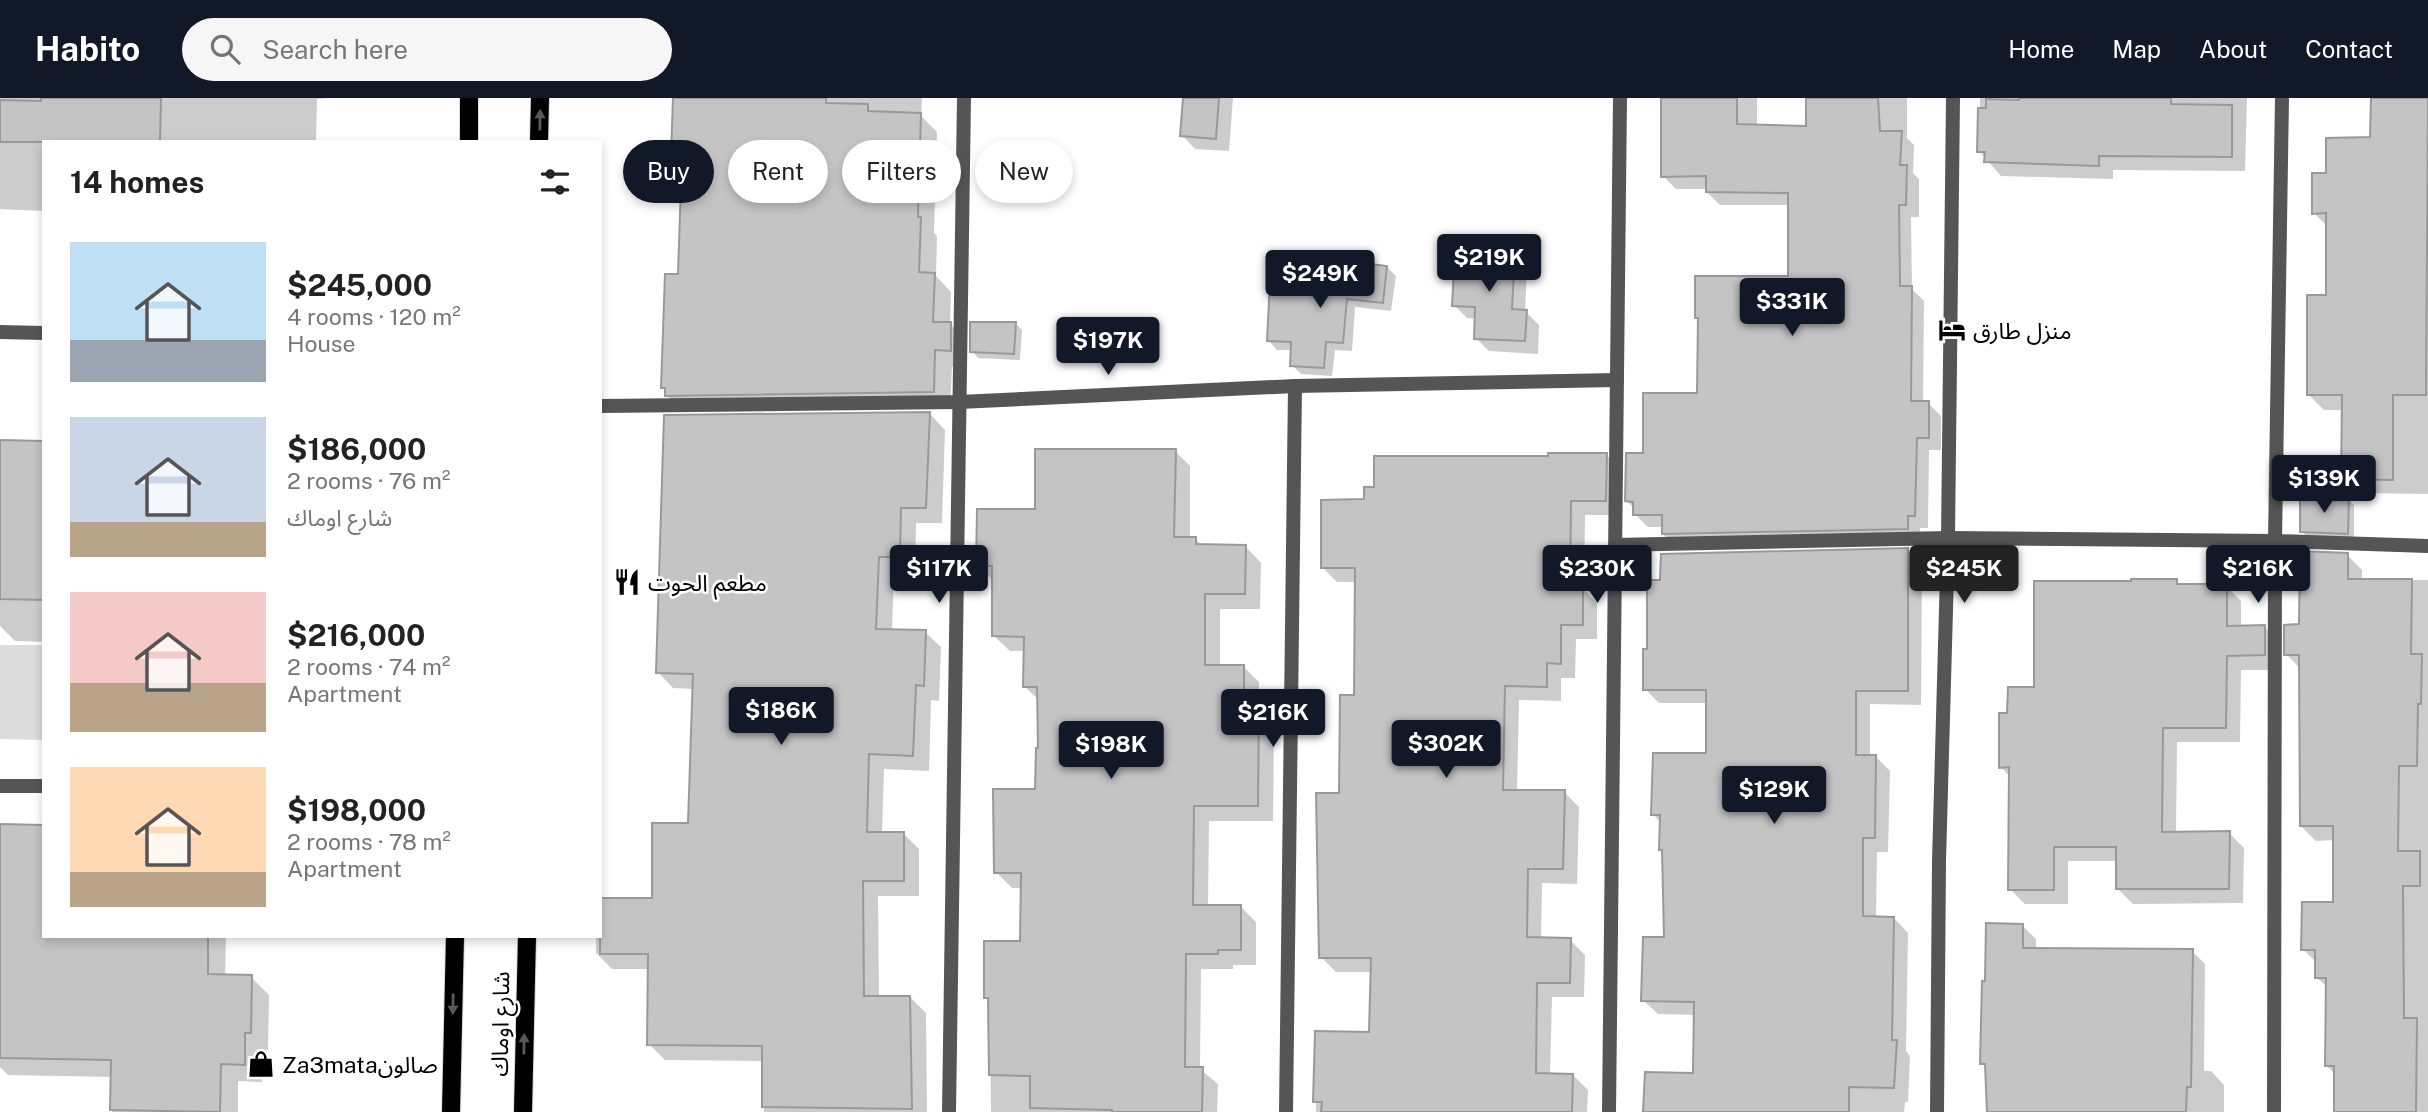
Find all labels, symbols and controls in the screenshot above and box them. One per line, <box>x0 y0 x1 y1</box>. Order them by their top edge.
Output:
search box <box>182 18 672 81</box>
text: Habito <box>35 30 140 68</box>
icon: search <box>206 30 244 68</box>
text: Search here <box>262 34 408 65</box>
text: Home <box>2008 35 2074 63</box>
text: Map <box>2112 35 2161 63</box>
text: About <box>2199 35 2267 63</box>
text: Contact <box>2305 35 2393 63</box>
one-way arrow <box>534 109 546 131</box>
chip: Buy <box>623 140 714 203</box>
chip: Rent <box>728 140 828 203</box>
chip: Filters <box>842 140 961 203</box>
chip: New <box>975 140 1073 203</box>
icon: filters <box>536 163 574 201</box>
text: 14 homes <box>70 164 204 200</box>
pin: $219K <box>1440 234 1538 294</box>
text: $219K <box>1453 243 1525 270</box>
pin: $249K <box>1271 250 1369 310</box>
text: $249K <box>1282 259 1359 286</box>
text: $245,000 <box>287 267 432 303</box>
icon: home <box>126 270 210 354</box>
pin: $331K <box>1743 278 1841 338</box>
text: $331K <box>1756 287 1828 314</box>
text: 4 rooms · 120 m² <box>287 303 461 330</box>
hotel icon: منزل طارق <box>1937 315 1967 345</box>
pin: $197K <box>1059 317 1157 377</box>
place label: منزل طارق <box>1973 317 2071 345</box>
text: $197K <box>1072 326 1144 353</box>
text: House <box>287 330 355 357</box>
text: $186,000 <box>287 431 426 467</box>
icon: home <box>126 445 210 529</box>
pin: $139K <box>2275 456 2373 515</box>
text: $139K <box>2288 464 2360 491</box>
text: 2 rooms · 76 m² <box>287 467 450 494</box>
text: شارع اوماك <box>287 504 392 531</box>
pin: $117K <box>890 546 988 605</box>
pin: $230K <box>1548 546 1646 605</box>
pin: $245K <box>1915 546 2013 605</box>
pin: $216K <box>2209 546 2307 605</box>
text: $117K <box>906 554 972 581</box>
text: $230K <box>1559 554 1635 581</box>
text: $245K <box>1925 554 2003 581</box>
text: $216K <box>2222 554 2294 581</box>
restaurant icon: مطعم الحوت <box>612 567 642 597</box>
place label: مطعم الحوت <box>648 569 767 600</box>
text: $216,000 <box>287 617 425 653</box>
icon: home <box>126 620 210 704</box>
text: 2 rooms · 74 m² <box>287 653 450 680</box>
text: Apartment <box>287 680 402 707</box>
pin: $186K <box>732 688 830 747</box>
pin: $216K <box>1224 690 1322 749</box>
text: $186K <box>745 696 817 723</box>
text: $216K <box>1237 698 1309 725</box>
pin: $302K <box>1397 720 1495 780</box>
pin: $198K <box>1062 722 1160 781</box>
text: $302K <box>1408 729 1484 756</box>
text: $198K <box>1075 730 1147 757</box>
pin: $129K <box>1725 766 1823 826</box>
text: $129K <box>1738 775 1810 802</box>
text: $198,000 <box>287 792 426 828</box>
icon: home <box>126 795 210 879</box>
text: 2 rooms · 78 m² <box>287 828 451 855</box>
text: Apartment <box>287 855 402 882</box>
street label: شارع اوماك <box>486 971 518 1077</box>
one-way arrow <box>448 994 459 1016</box>
one-way arrow <box>518 1033 530 1055</box>
shop icon: Za3mataصالون <box>246 1049 276 1079</box>
place label: Za3mataصالون <box>282 1051 438 1079</box>

